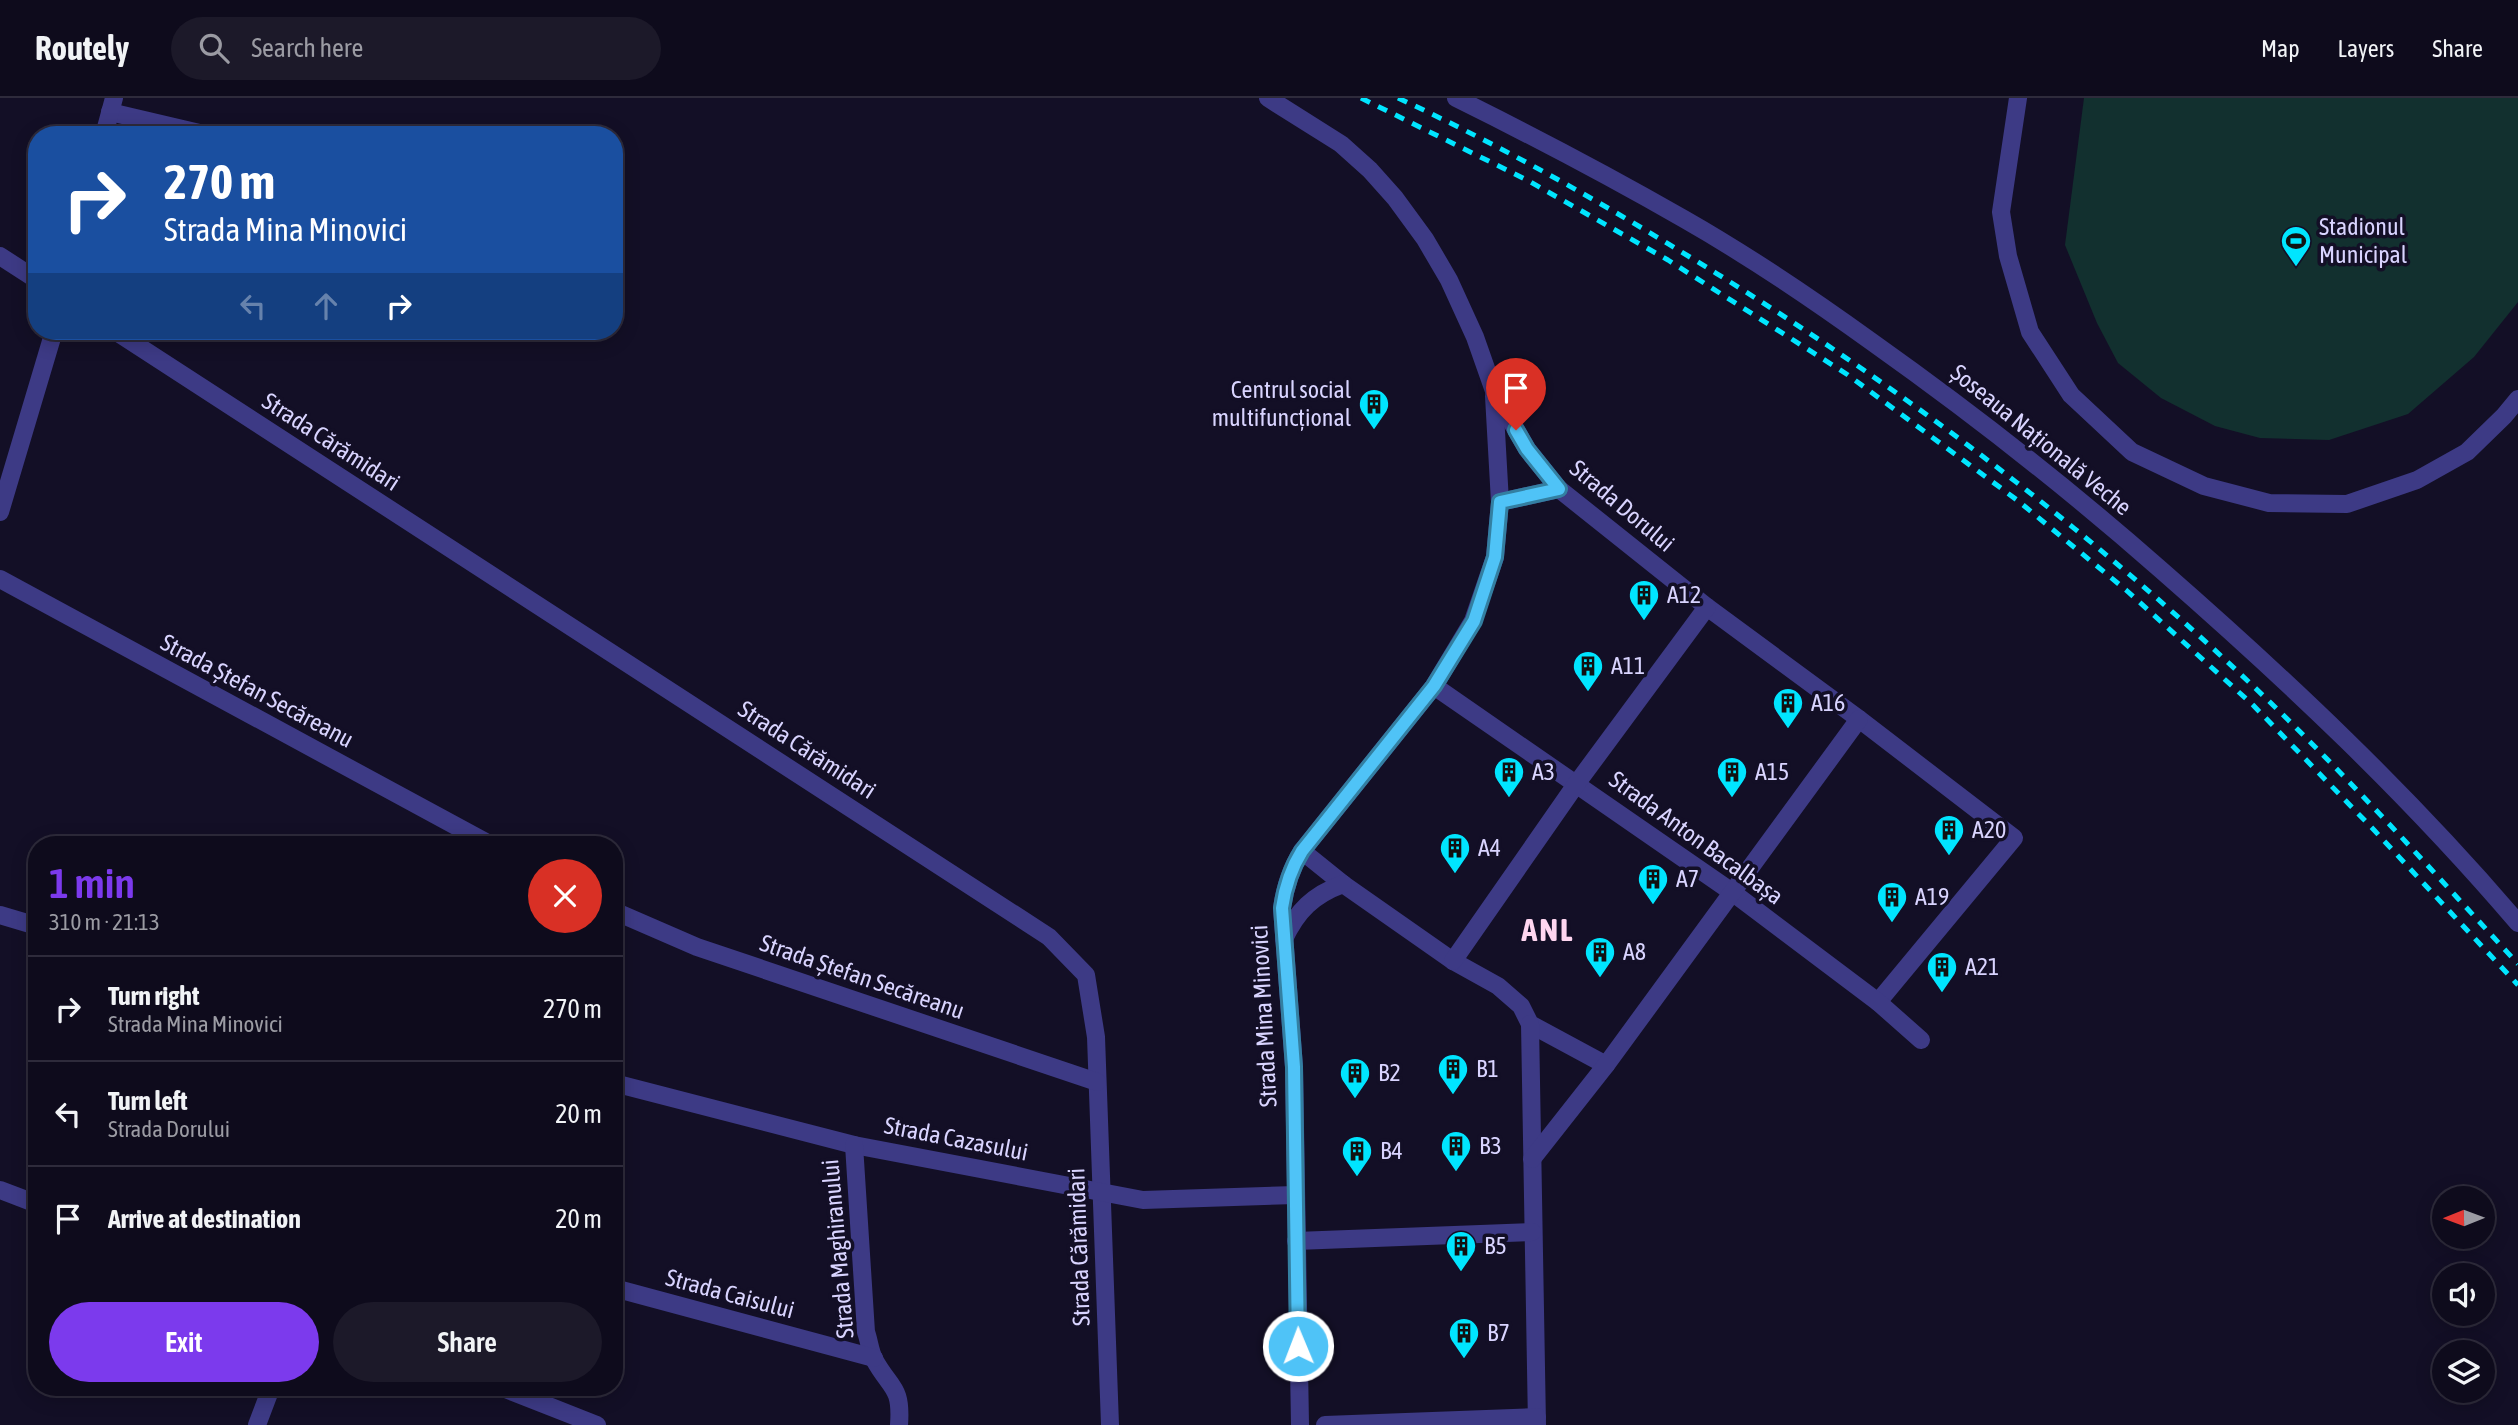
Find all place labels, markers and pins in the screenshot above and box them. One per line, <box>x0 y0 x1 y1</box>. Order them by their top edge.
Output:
place label: Stadionul Municipal <box>2319 213 2408 268</box>
sports icon: Stadionul Municipal <box>2279 224 2313 268</box>
pin <box>1486 358 1546 430</box>
place label: Centrul social multifuncțional <box>1212 376 1352 431</box>
building icon: Centrul social multifuncțional <box>1357 387 1391 431</box>
building icon: A12 <box>1627 578 1661 622</box>
place label: A12 <box>1667 581 1701 608</box>
building icon: A11 <box>1571 649 1605 693</box>
place label: A11 <box>1611 652 1645 679</box>
building icon: A16 <box>1771 686 1805 730</box>
place label: A16 <box>1811 689 1845 716</box>
building icon: A3 <box>1492 755 1526 799</box>
building icon: A15 <box>1715 755 1749 799</box>
place label: A3 <box>1532 758 1555 785</box>
place label: A15 <box>1755 758 1789 785</box>
building icon: A20 <box>1932 813 1966 857</box>
place label: A20 <box>1972 816 2006 843</box>
building icon: A4 <box>1438 831 1472 875</box>
place label: A4 <box>1478 834 1501 861</box>
building icon: A7 <box>1636 862 1670 906</box>
place label: A7 <box>1676 865 1699 892</box>
building icon: A19 <box>1875 880 1909 924</box>
place label: A19 <box>1915 883 1949 910</box>
building icon: A8 <box>1583 935 1617 979</box>
place label: A8 <box>1623 938 1646 965</box>
building icon: A21 <box>1925 950 1959 994</box>
place label: A21 <box>1965 953 1999 980</box>
building icon: B1 <box>1436 1052 1470 1096</box>
place label: B1 <box>1476 1055 1499 1082</box>
building icon: B2 <box>1338 1056 1372 1100</box>
place label: B2 <box>1378 1059 1401 1086</box>
building icon: B3 <box>1439 1129 1473 1173</box>
place label: B3 <box>1479 1132 1502 1159</box>
building icon: B4 <box>1340 1134 1374 1178</box>
place label: B4 <box>1380 1137 1403 1164</box>
building icon: B5 <box>1444 1229 1478 1273</box>
place label: B5 <box>1484 1232 1507 1259</box>
building icon: B7 <box>1447 1316 1481 1360</box>
place label: B7 <box>1487 1319 1510 1346</box>

